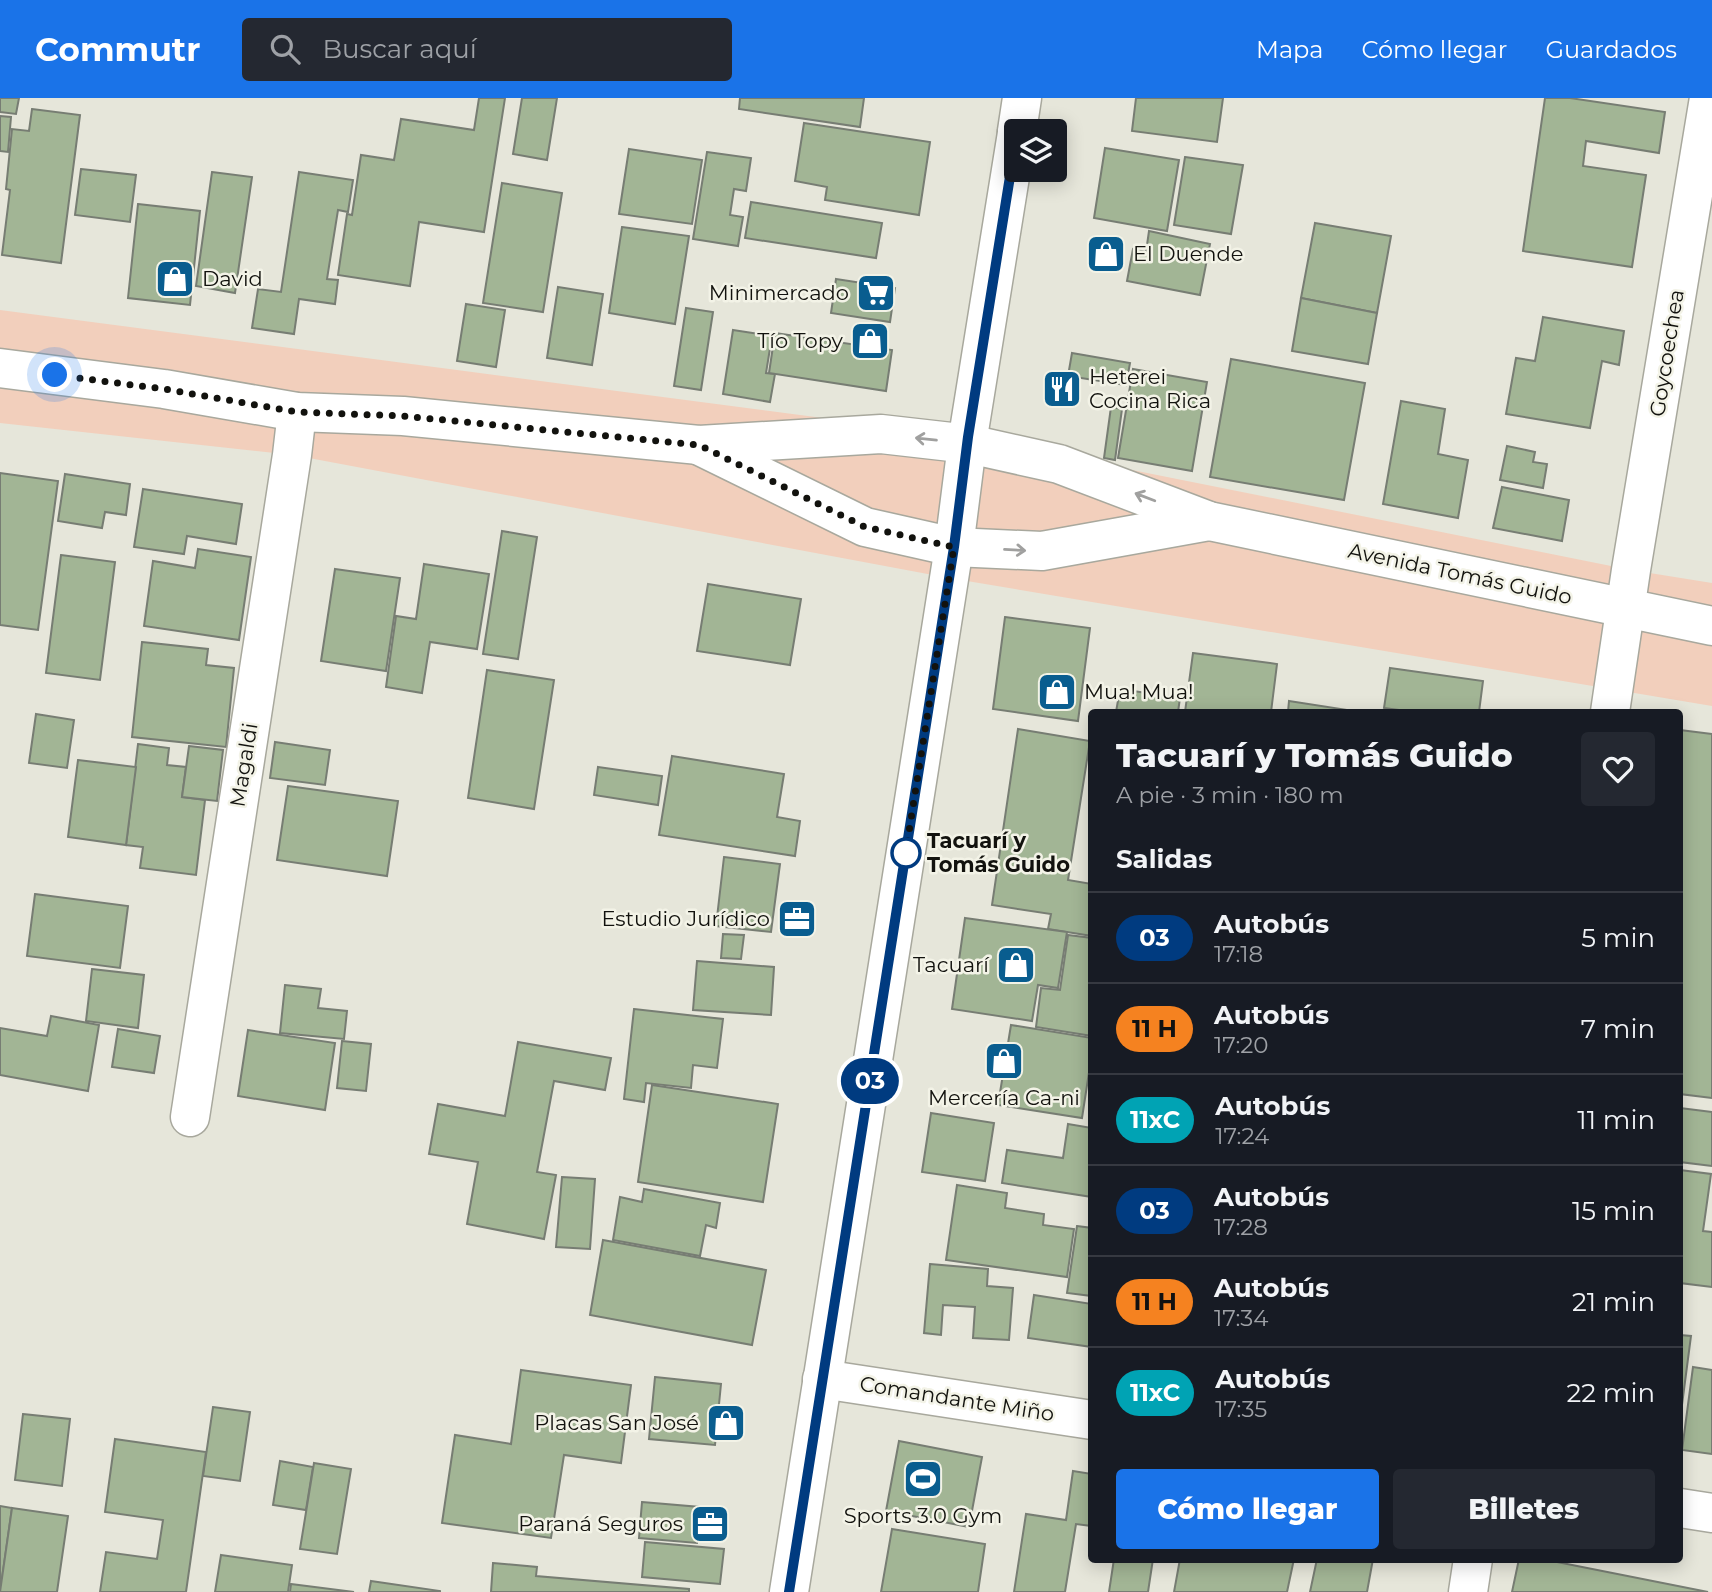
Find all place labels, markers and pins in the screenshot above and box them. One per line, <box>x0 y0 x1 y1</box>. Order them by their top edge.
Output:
shop icon: El Duende <box>1085 233 1127 275</box>
place label: El Duende <box>1133 241 1243 266</box>
shop icon: David <box>154 258 196 300</box>
place label: David <box>202 266 263 291</box>
supermarket icon: Minimercado <box>855 272 897 314</box>
place label: Minimercado <box>709 280 849 305</box>
shop icon: Tío Topy <box>849 320 891 362</box>
place label: Tío Topy <box>757 328 844 353</box>
place label: Heterei Cocina Rica <box>1089 364 1211 413</box>
restaurant icon: Heterei Cocina Rica <box>1041 368 1083 410</box>
shop icon: Mua! Mua! <box>1036 671 1078 713</box>
place label: Mua! Mua! <box>1084 679 1194 704</box>
place label: Tacuarí y Tomás Guido <box>927 828 1070 877</box>
marker: Tacuarí y Tomás Guido <box>891 838 921 868</box>
office icon: Estudio Jurídico <box>776 898 818 940</box>
place label: Estudio Jurídico <box>601 906 770 931</box>
shop icon: Tacuarí <box>995 944 1037 986</box>
place label: Tacuarí <box>913 952 990 977</box>
shop icon: Mercería Ca-ni <box>983 1040 1025 1082</box>
place label: Mercería Ca-ni <box>928 1085 1080 1110</box>
shop icon: Placas San José <box>705 1402 747 1444</box>
place label: Placas San José <box>534 1410 699 1435</box>
sports icon: Sports 3.0 Gym <box>902 1458 944 1500</box>
office icon: Paraná Seguros <box>689 1503 731 1545</box>
place label: Sports 3.0 Gym <box>844 1503 1002 1528</box>
place label: Paraná Seguros <box>518 1511 683 1536</box>

